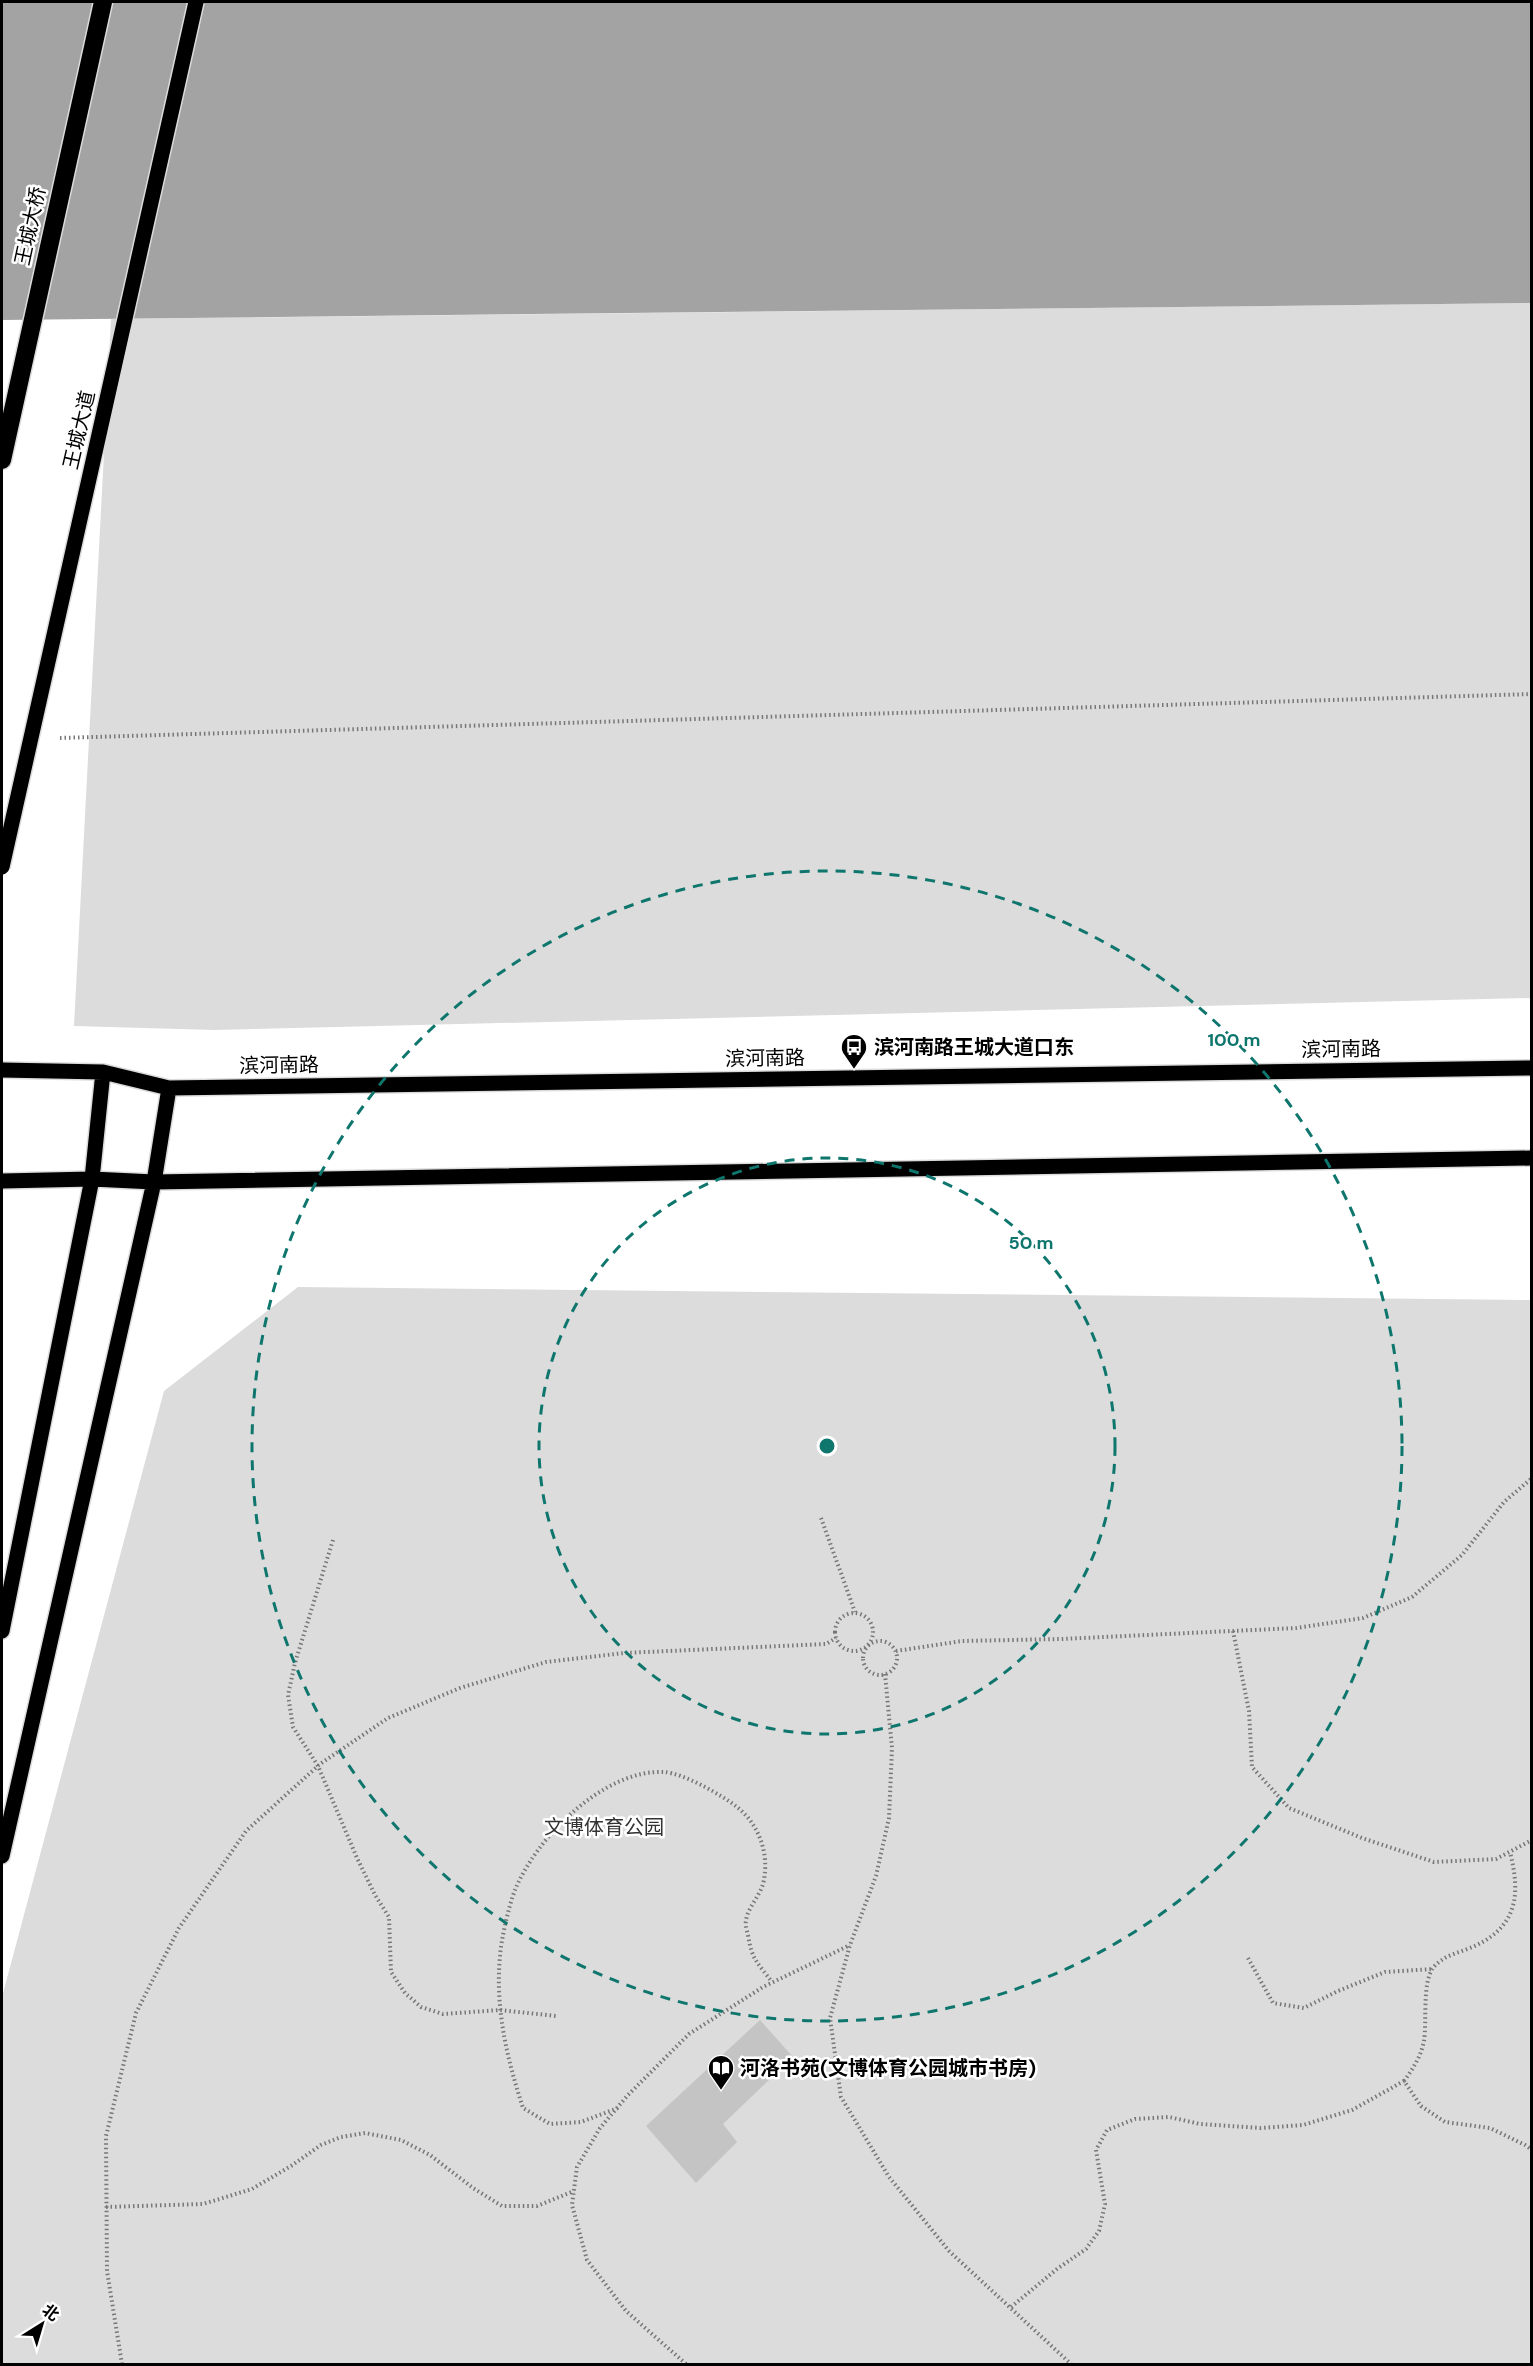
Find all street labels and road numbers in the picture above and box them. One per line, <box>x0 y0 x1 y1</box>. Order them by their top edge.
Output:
street label: 王城大桥 <box>9 184 51 268</box>
street label: 王城大道 <box>57 388 101 472</box>
street label: 滨河南路 <box>1301 1035 1381 1063</box>
street label: 滨河南路 <box>725 1044 805 1072</box>
street label: 滨河南路 <box>239 1051 319 1079</box>

